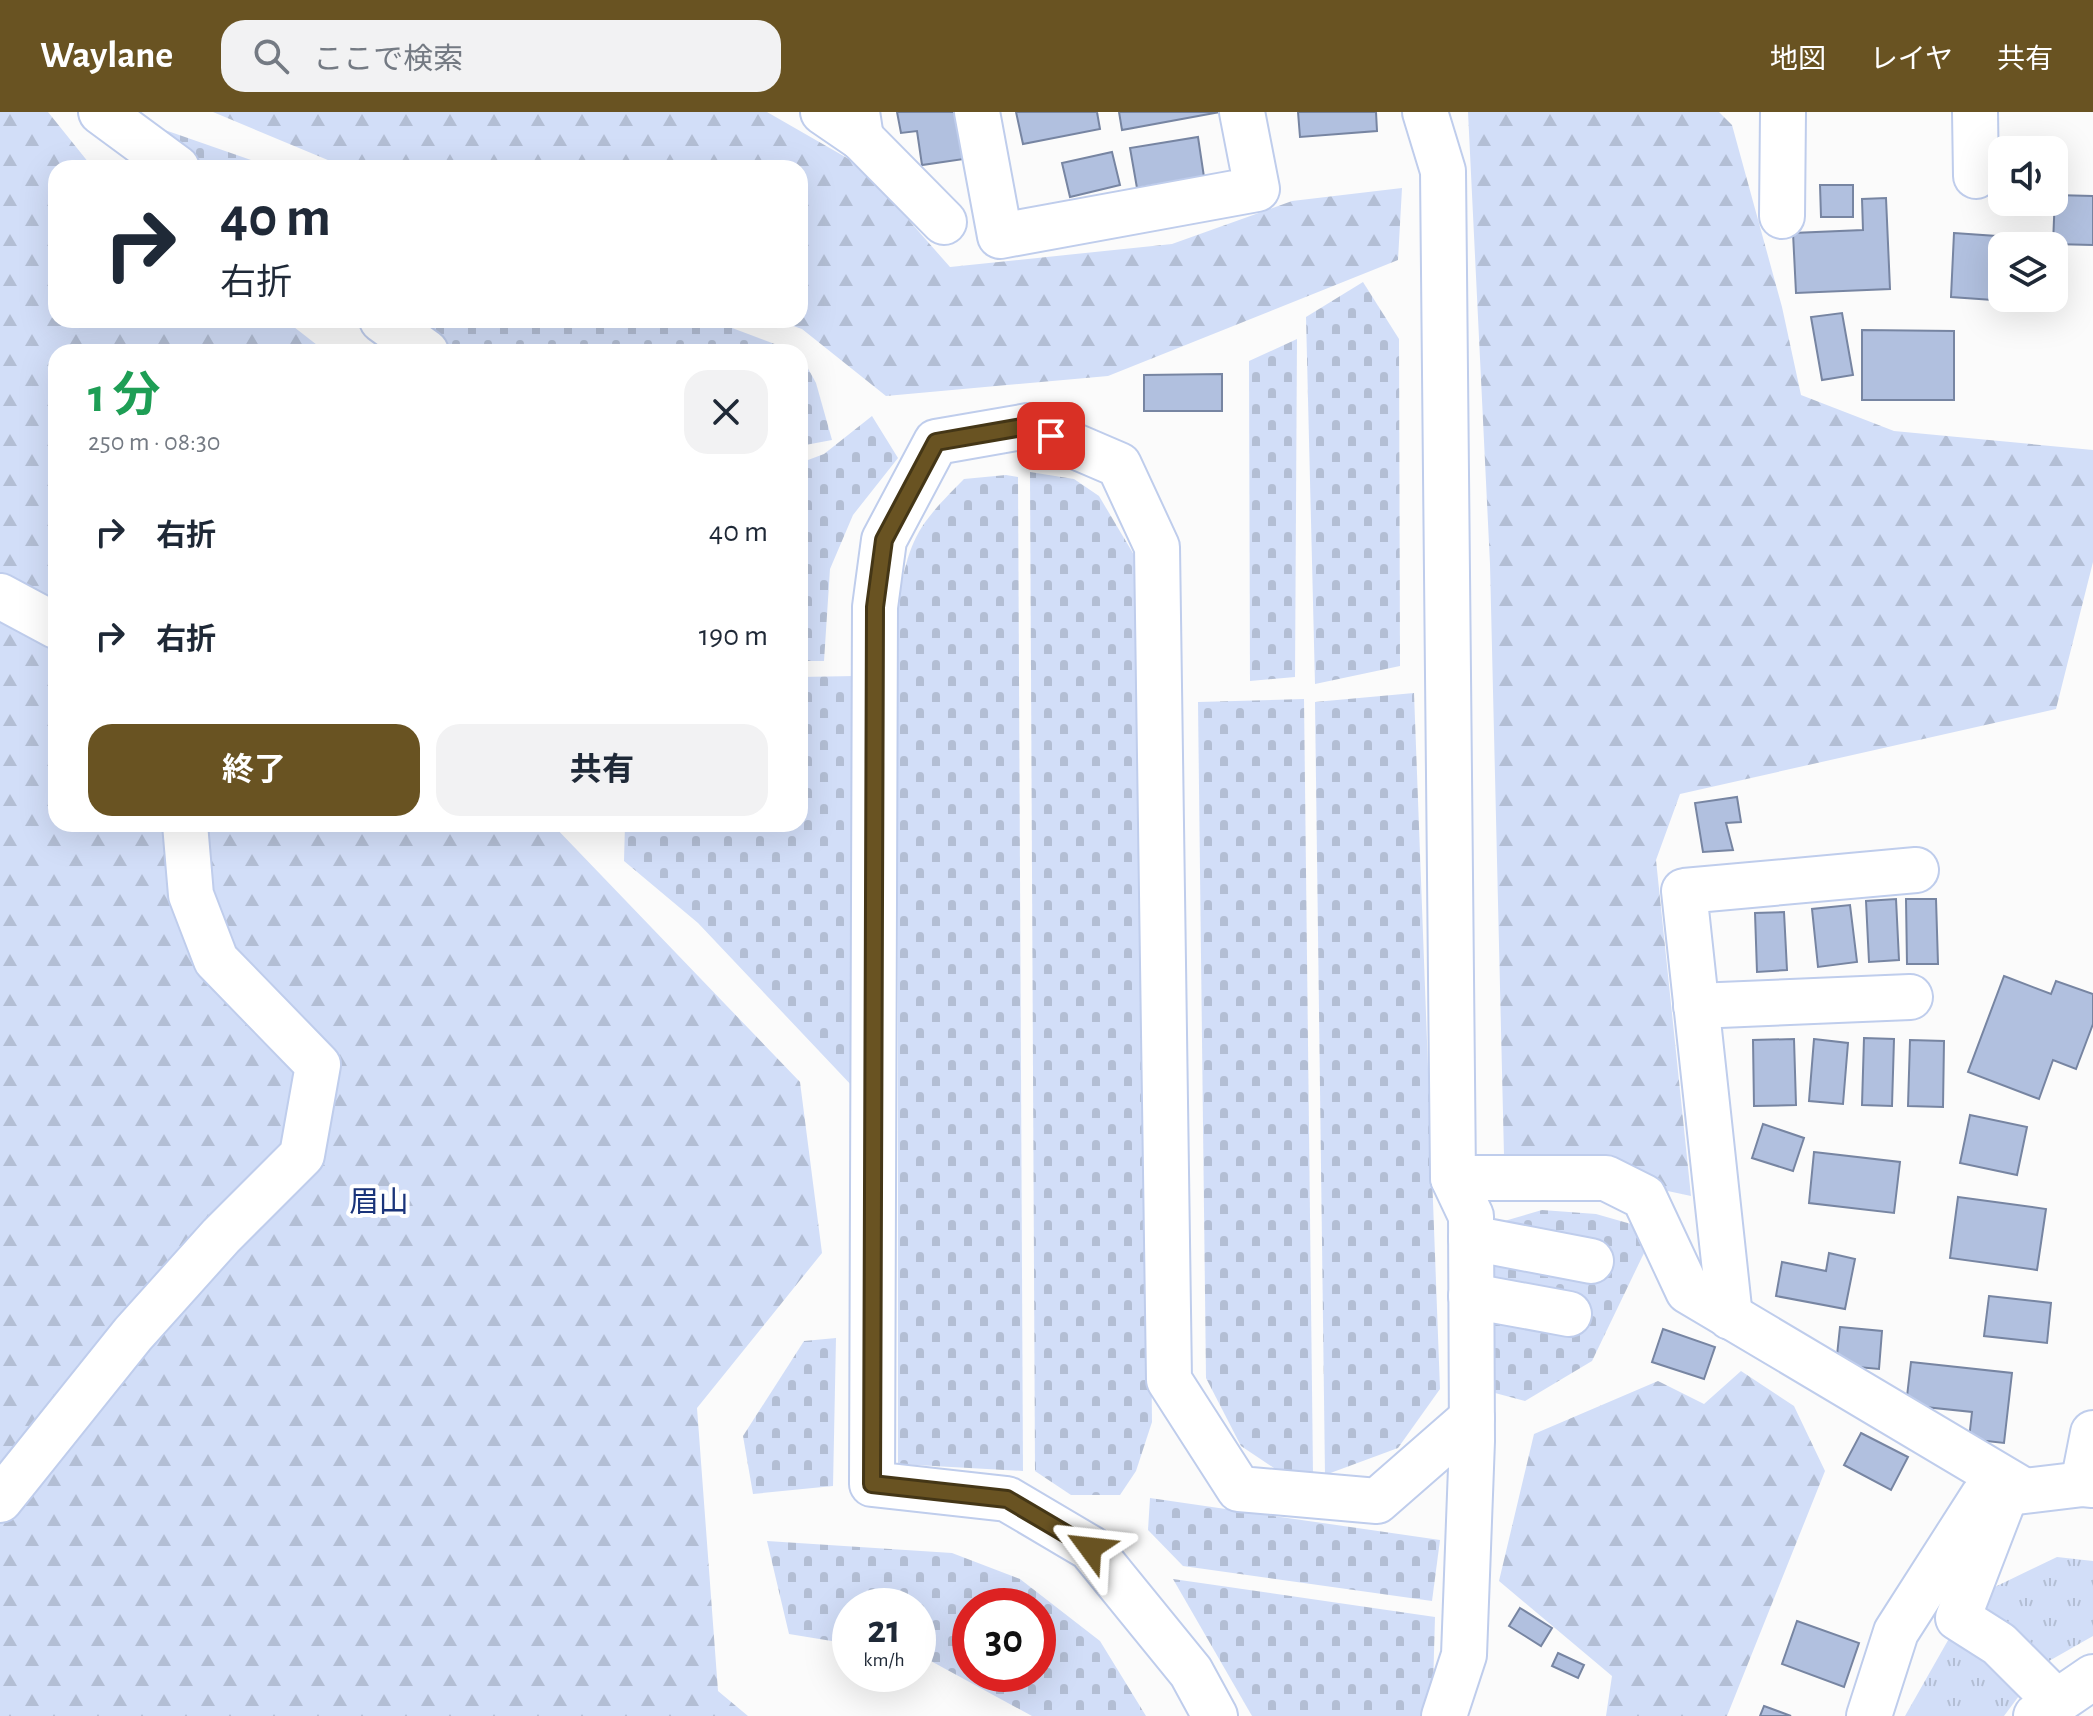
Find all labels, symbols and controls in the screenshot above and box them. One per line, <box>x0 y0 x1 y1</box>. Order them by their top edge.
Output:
search box <box>221 20 781 92</box>
icon: search <box>249 34 293 78</box>
text: Waylane <box>40 37 173 75</box>
text: ここで検索 <box>313 45 463 75</box>
text: 地図 <box>1770 46 1826 74</box>
text: レイヤ <box>1870 46 1953 74</box>
text: 共有 <box>1997 46 2053 74</box>
map controls <box>1988 136 2068 312</box>
button: sound <box>1988 136 2068 216</box>
text: 40 m <box>220 190 331 246</box>
icon: right <box>88 192 192 296</box>
button: layers <box>1988 232 2068 312</box>
text: 右折 <box>220 265 292 301</box>
button: close <box>684 370 768 454</box>
text: 1 分 <box>88 373 161 421</box>
pin <box>1017 402 1085 470</box>
icon: arrive <box>1029 414 1073 458</box>
text: 250 m · 08:30 <box>88 429 221 455</box>
icon: right <box>88 510 132 554</box>
text: 40 m <box>709 517 768 547</box>
text: 右折 <box>156 521 216 551</box>
icon: right <box>88 614 132 658</box>
text: 190 m <box>699 621 768 651</box>
text: 右折 <box>156 625 216 655</box>
button: 終了 <box>88 724 420 816</box>
button: 共有 <box>436 724 768 816</box>
park label: 眉山 <box>349 1187 409 1218</box>
position arrow <box>1048 1506 1132 1590</box>
speed limit sign: 30 <box>952 1588 1056 1692</box>
text: 21 <box>867 1610 901 1650</box>
text: km/h <box>863 1650 905 1670</box>

